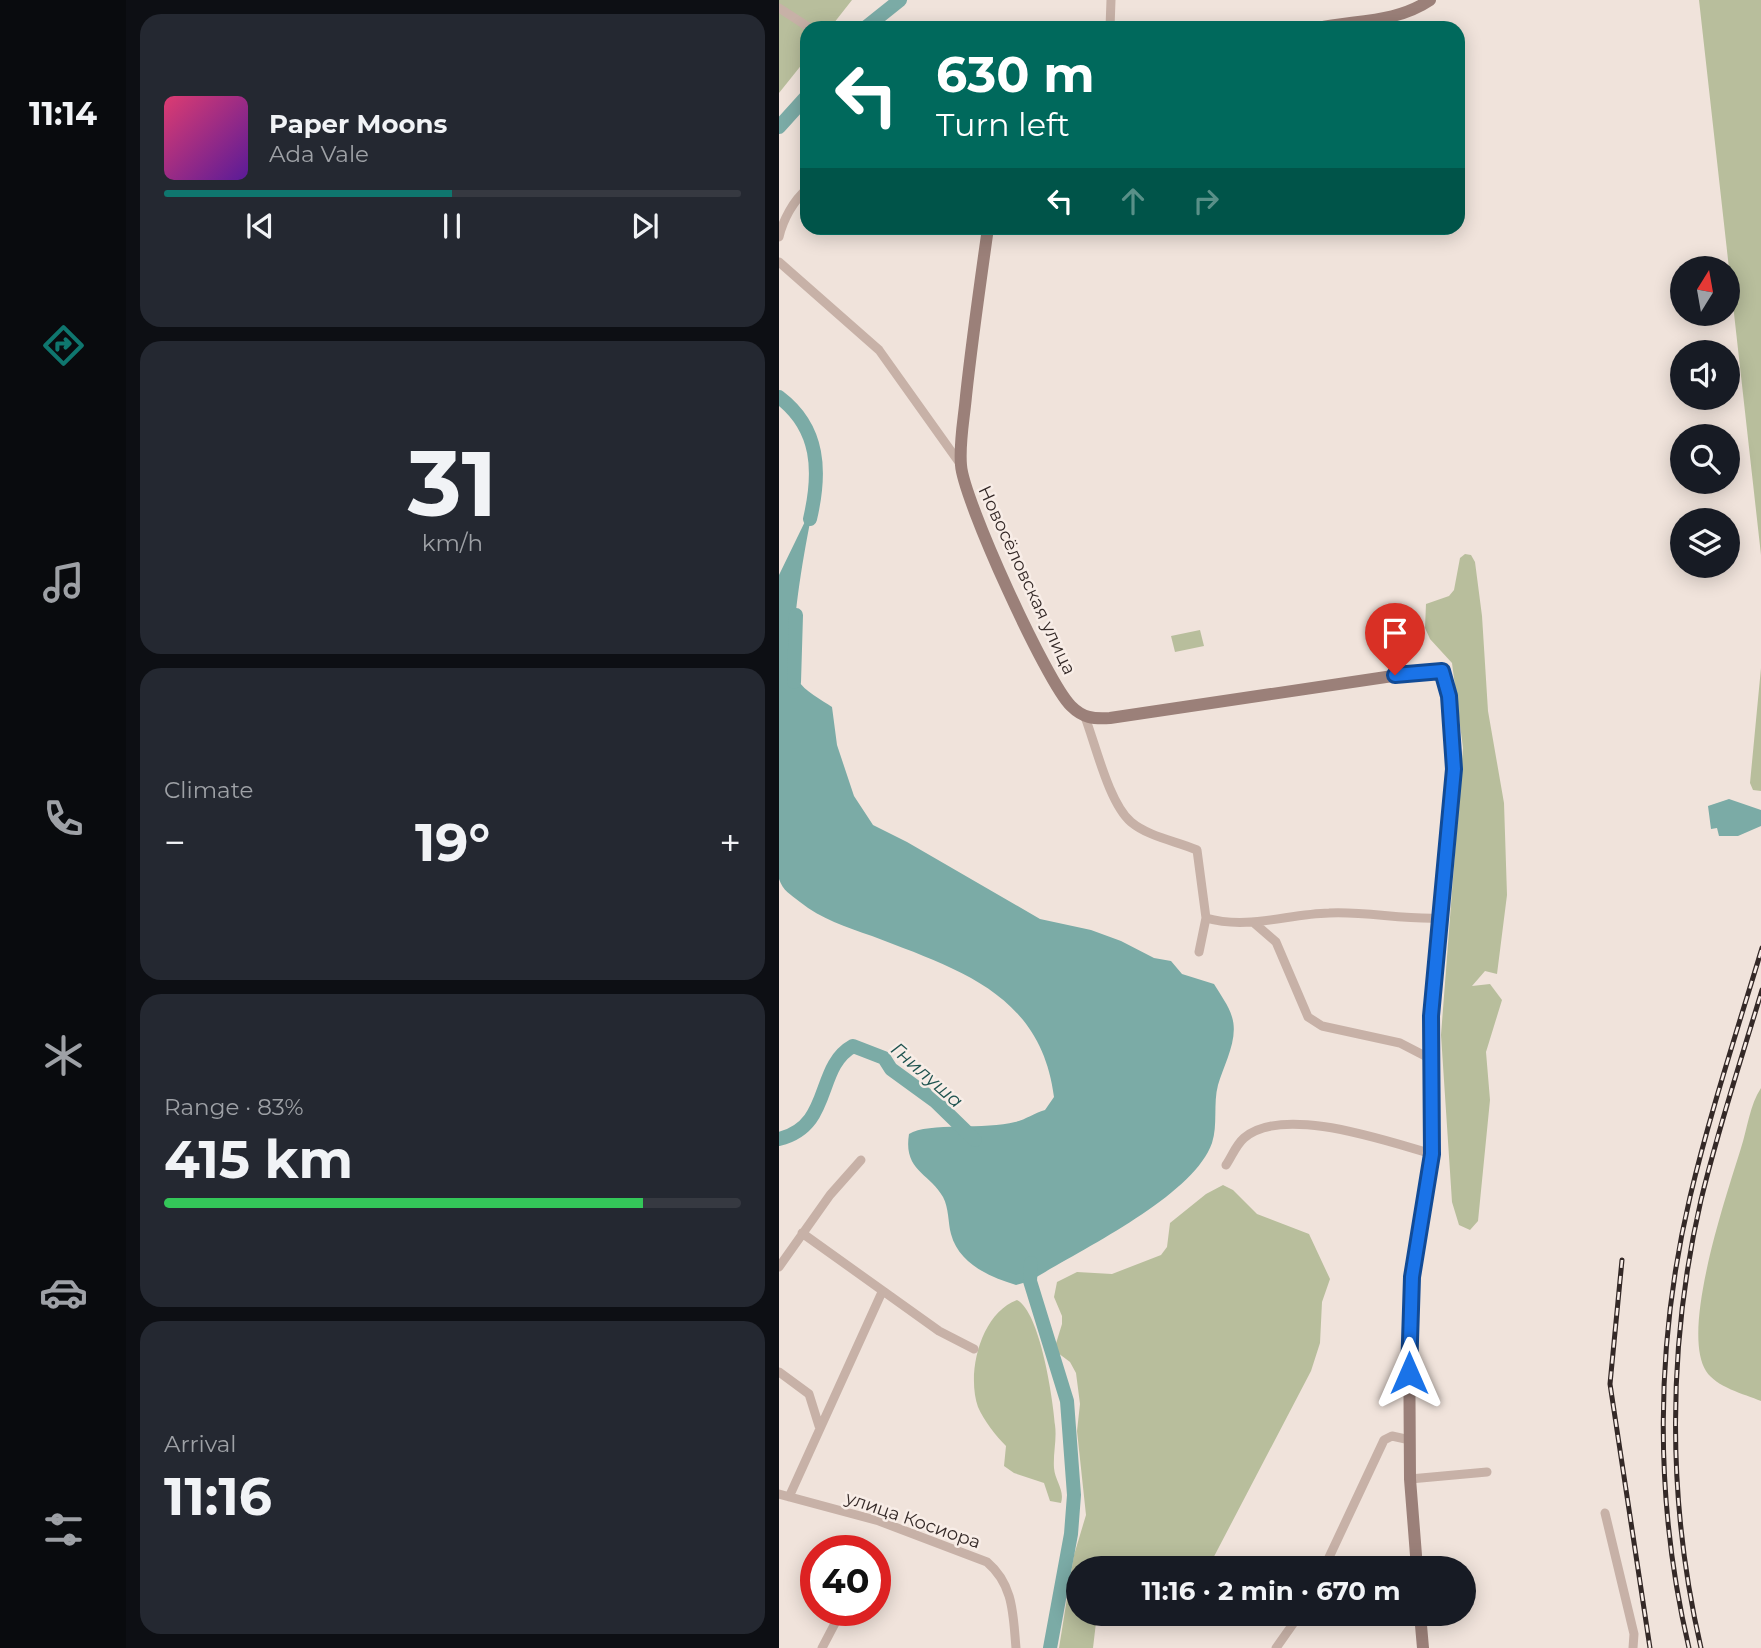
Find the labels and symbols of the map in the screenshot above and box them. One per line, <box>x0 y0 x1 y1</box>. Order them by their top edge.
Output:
north arrow <box>1670 256 1740 326</box>
street label: Новосёловская улица <box>973 482 1081 678</box>
pin <box>1365 603 1425 675</box>
water label: Гнилуша <box>886 1038 968 1112</box>
position arrow <box>1372 1336 1446 1410</box>
street label: улица Косиора <box>842 1486 983 1553</box>
speed limit sign: 40 <box>800 1535 891 1626</box>

